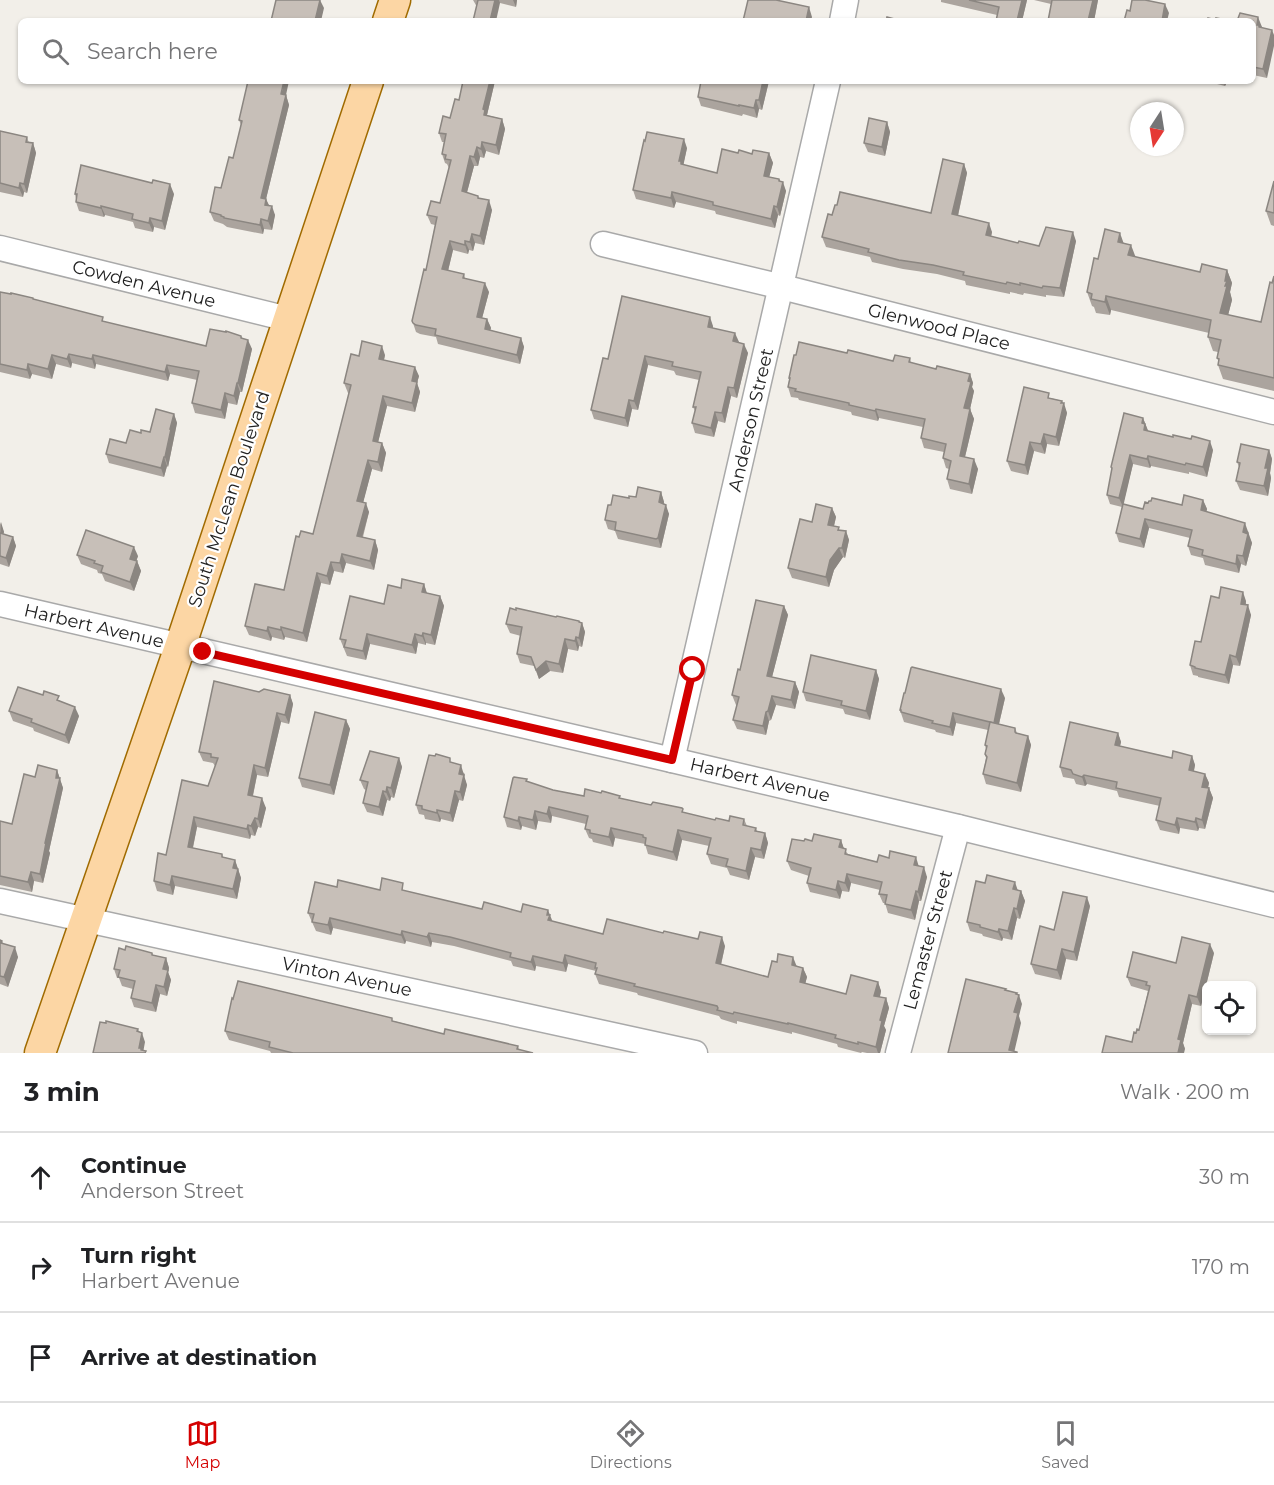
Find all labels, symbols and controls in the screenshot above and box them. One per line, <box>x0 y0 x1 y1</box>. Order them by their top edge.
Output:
search box <box>18 18 1256 84</box>
icon: search <box>39 35 72 68</box>
text: Search here <box>87 38 218 65</box>
north arrow <box>1130 102 1184 156</box>
street label: Cowden Avenue <box>70 256 218 312</box>
street label: Glenwood Place <box>866 299 1013 355</box>
street label: Anderson Street <box>724 346 778 494</box>
street label: South McLean Boulevard <box>184 388 274 610</box>
street label: Harbert Avenue <box>22 599 166 653</box>
route end <box>189 638 215 664</box>
route start <box>679 656 705 682</box>
street label: Harbert Avenue <box>688 753 832 807</box>
street label: Lemaster Street <box>899 868 957 1012</box>
street label: Vinton Avenue <box>280 952 414 1002</box>
map controls <box>1202 981 1256 1035</box>
button: locate <box>1202 981 1256 1035</box>
text: 3 min <box>24 1076 100 1108</box>
text: Walk · 200 m <box>1120 1080 1250 1104</box>
text: Continue <box>81 1152 187 1179</box>
icon: ahead <box>24 1161 57 1194</box>
text: 30 m <box>1199 1165 1250 1189</box>
text: Anderson Street <box>81 1179 244 1203</box>
text: Turn right <box>81 1242 196 1269</box>
icon: right <box>24 1251 57 1284</box>
text: 170 m <box>1192 1255 1250 1279</box>
text: Harbert Avenue <box>81 1269 240 1293</box>
icon: arrive <box>24 1341 57 1374</box>
text: Arrive at destination <box>81 1344 317 1371</box>
tab: Map <box>185 1417 220 1472</box>
tab: Directions <box>590 1417 672 1472</box>
tab: Saved <box>1041 1417 1089 1472</box>

